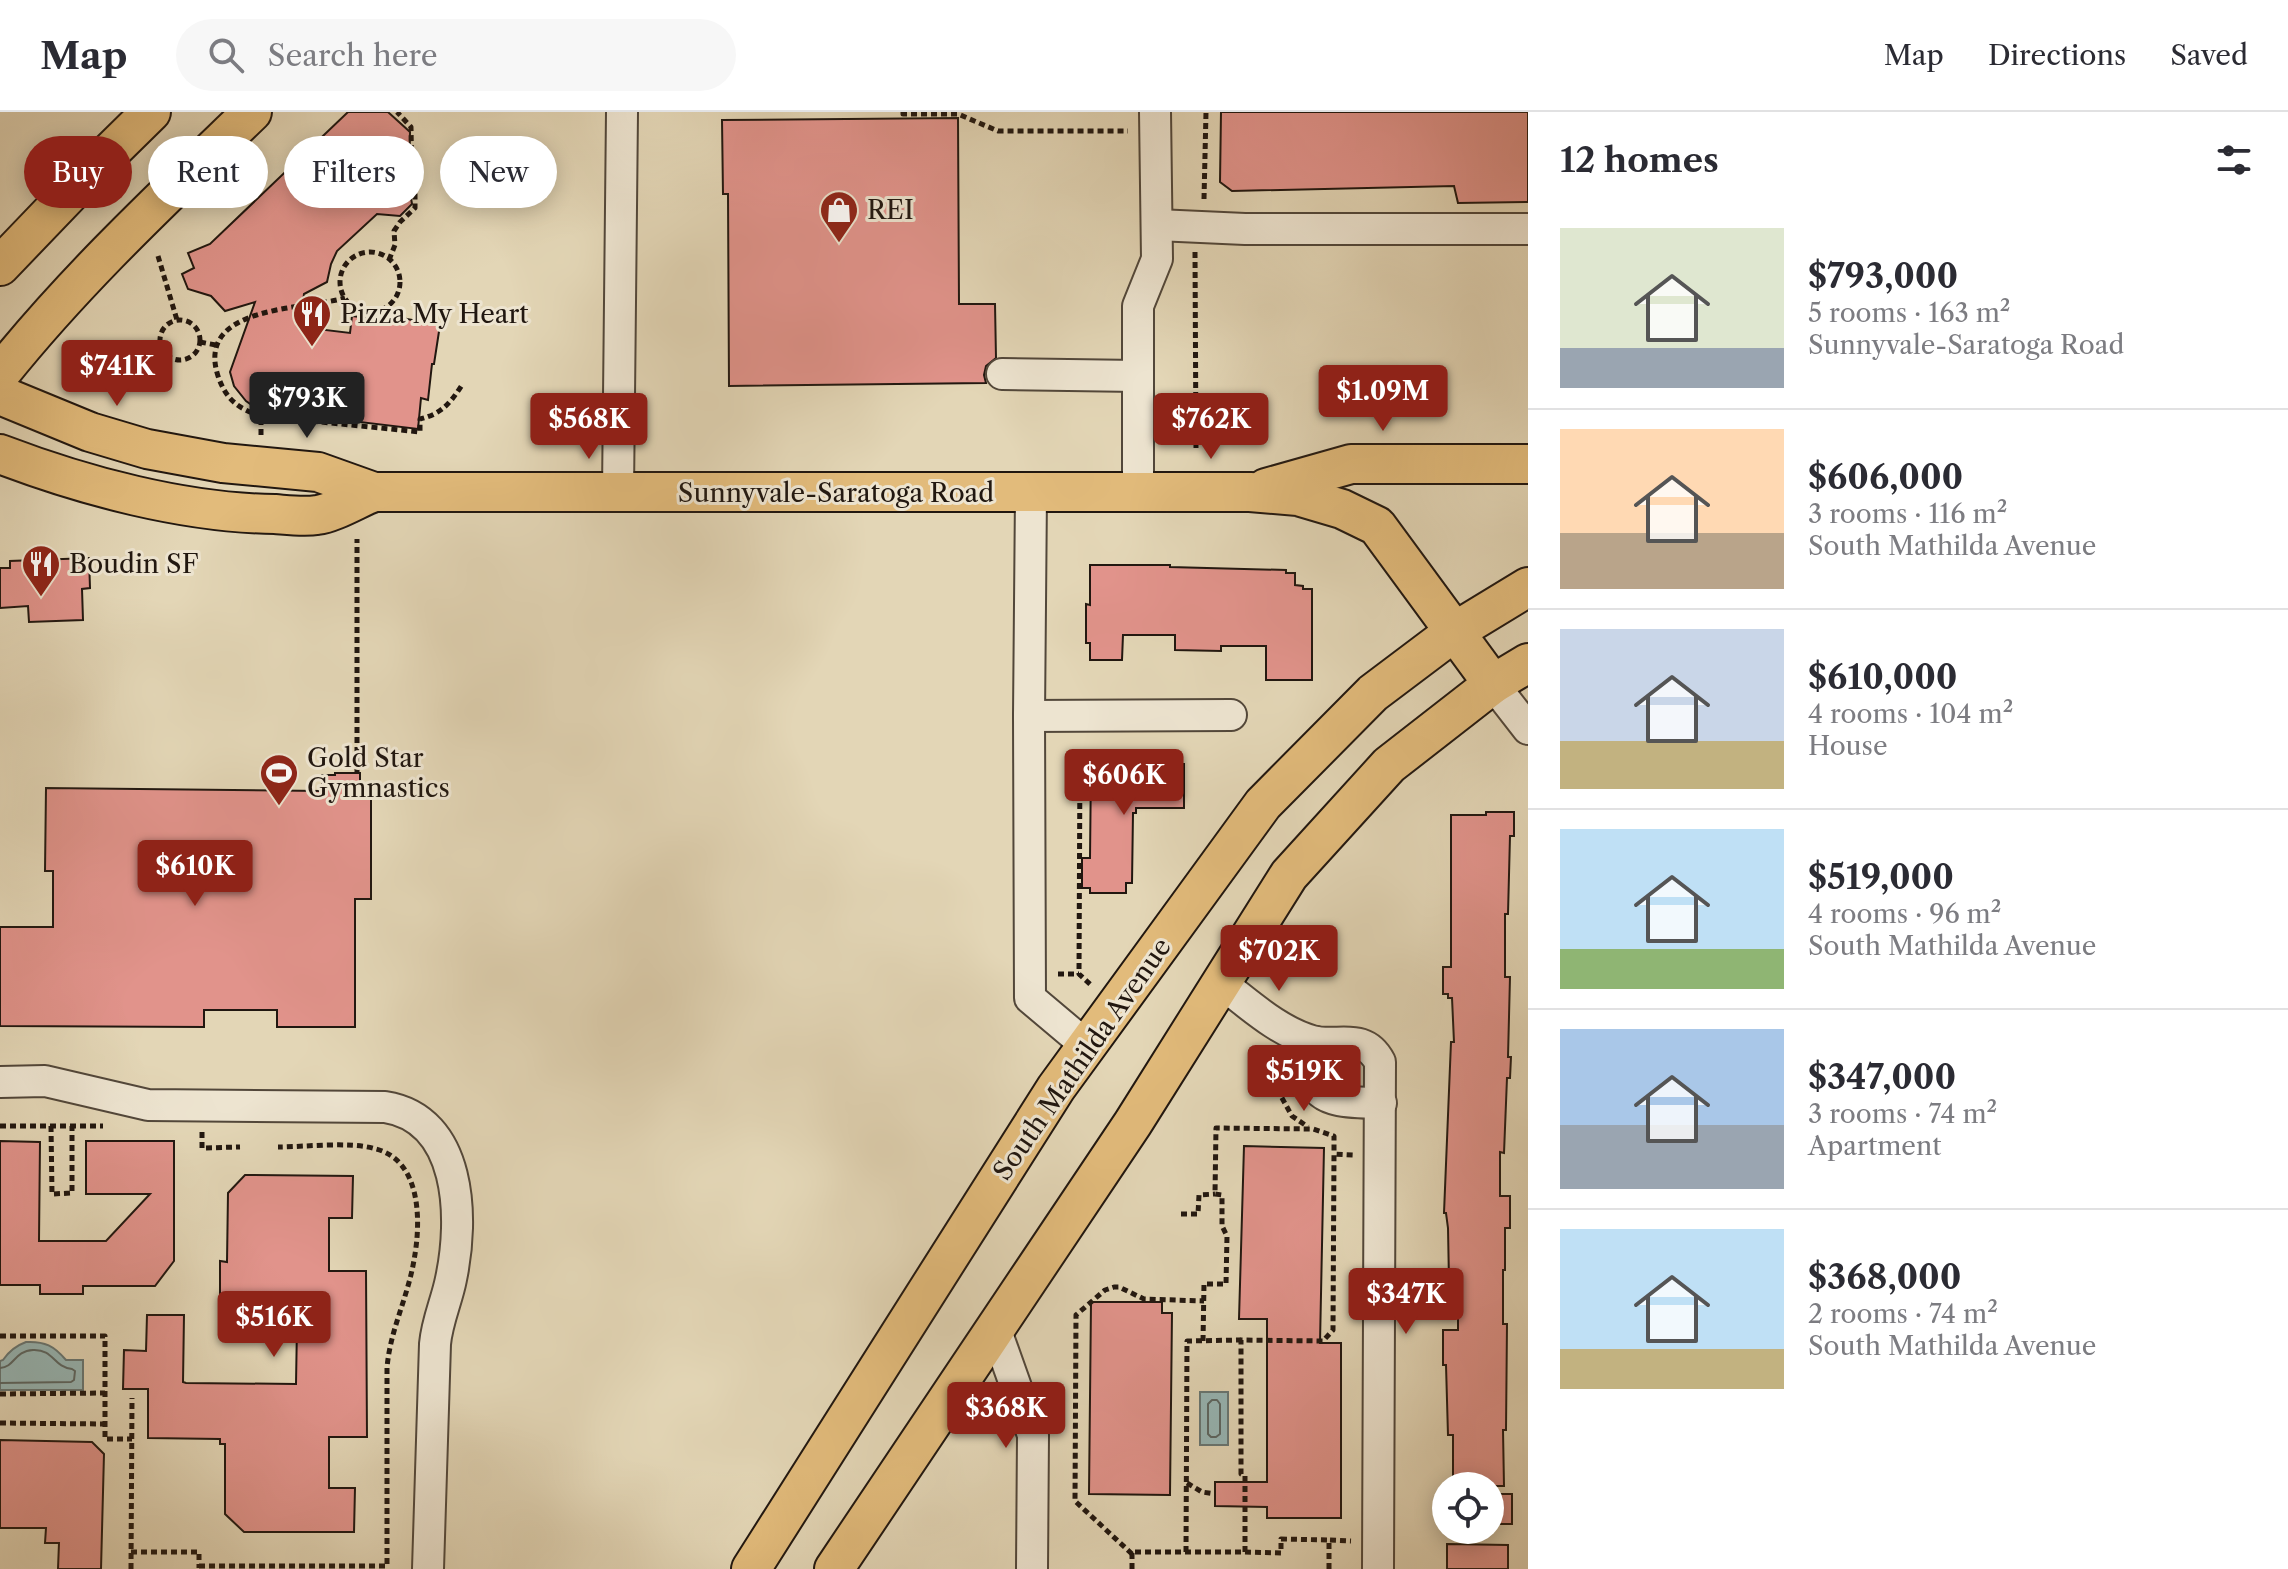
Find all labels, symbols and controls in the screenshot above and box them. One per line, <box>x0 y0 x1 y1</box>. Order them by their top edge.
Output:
search box <box>176 19 736 91</box>
text: Map <box>40 32 128 79</box>
icon: search <box>204 33 248 77</box>
text: Search here <box>268 37 438 74</box>
text: Map <box>1884 38 1944 72</box>
text: Directions <box>1988 38 2126 72</box>
text: Saved <box>2170 38 2248 72</box>
chip: Buy <box>24 136 132 208</box>
chip: Rent <box>148 136 268 208</box>
chip: Filters <box>284 136 424 208</box>
chip: New <box>440 136 557 208</box>
icon: filters <box>2212 138 2256 182</box>
text: 12 homes <box>1560 139 1719 181</box>
shop icon: REI <box>818 189 860 244</box>
place label: REI <box>867 194 914 226</box>
text: $793,000 <box>1808 255 1958 297</box>
icon: home <box>1624 260 1720 356</box>
restaurant icon: Pizza My Heart <box>291 293 333 348</box>
text: 5 rooms · 163 m² <box>1808 297 2010 329</box>
place label: Pizza My Heart <box>340 298 529 330</box>
text: Sunnyvale-Saratoga Road <box>1808 329 2124 361</box>
pin: $741K <box>61 340 173 408</box>
text: $741K <box>79 350 155 382</box>
pin: $1.09M <box>1318 365 1448 433</box>
pin: $793K <box>251 372 363 440</box>
text: $1.09M <box>1337 375 1429 407</box>
text: $793K <box>267 382 347 414</box>
pin: $568K <box>533 393 645 461</box>
pin: $762K <box>1155 393 1267 461</box>
text: $568K <box>548 403 630 435</box>
text: $762K <box>1171 403 1251 435</box>
text: $606,000 <box>1808 456 1963 498</box>
icon: home <box>1624 461 1720 557</box>
street label: Sunnyvale-Saratoga Road <box>678 477 994 509</box>
text: 3 rooms · 116 m² <box>1808 498 2007 530</box>
text: South Mathilda Avenue <box>1808 530 2096 562</box>
restaurant icon: Boudin SF <box>20 543 62 598</box>
place label: Boudin SF <box>69 548 199 580</box>
text: $610,000 <box>1808 656 1957 698</box>
icon: home <box>1624 661 1720 757</box>
text: 4 rooms · 104 m² <box>1808 698 2013 730</box>
text: House <box>1808 730 1888 762</box>
place label: Gold Star Gymnastics <box>307 742 450 804</box>
pin: $606K <box>1068 749 1180 817</box>
sports icon: Gold Star Gymnastics <box>258 752 300 807</box>
text: $606K <box>1083 759 1165 791</box>
pin: $610K <box>139 840 251 908</box>
text: $610K <box>156 850 234 882</box>
text: $519,000 <box>1808 856 1954 898</box>
icon: home <box>1624 861 1720 957</box>
text: 4 rooms · 96 m² <box>1808 898 2001 930</box>
pin: $702K <box>1223 925 1335 993</box>
text: South Mathilda Avenue <box>1808 930 2096 962</box>
street label: South Mathilda Avenue <box>986 932 1178 1186</box>
text: $702K <box>1239 935 1319 967</box>
pin: $519K <box>1248 1045 1360 1113</box>
text: $519K <box>1266 1055 1342 1087</box>
text: $347,000 <box>1808 1056 1956 1098</box>
icon: home <box>1624 1061 1720 1157</box>
text: 3 rooms · 74 m² <box>1808 1098 1997 1130</box>
text: Apartment <box>1808 1130 1941 1162</box>
text: $368,000 <box>1808 1256 1961 1298</box>
icon: home <box>1624 1261 1720 1357</box>
pin: $347K <box>1350 1268 1462 1336</box>
text: $347K <box>1367 1278 1445 1310</box>
pin: $516K <box>218 1291 330 1359</box>
text: 2 rooms · 74 m² <box>1808 1298 1998 1330</box>
text: $516K <box>236 1301 312 1333</box>
text: South Mathilda Avenue <box>1808 1330 2096 1362</box>
pin: $368K <box>950 1382 1062 1450</box>
text: $368K <box>965 1392 1047 1424</box>
map controls <box>1432 1472 1504 1544</box>
button: locate <box>1432 1472 1504 1544</box>

